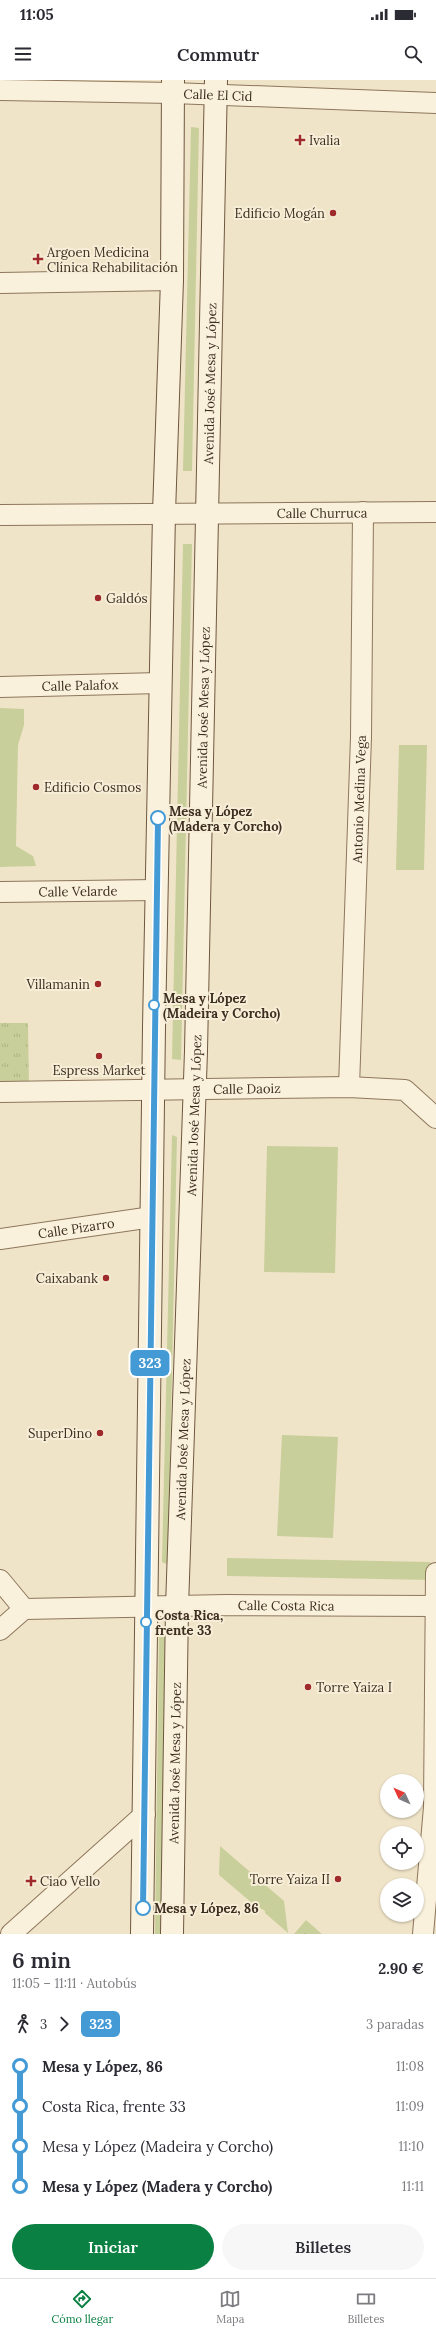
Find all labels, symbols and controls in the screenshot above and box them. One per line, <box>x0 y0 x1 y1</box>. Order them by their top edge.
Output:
text: 11:05 <box>20 5 54 24</box>
icon: menu <box>12 43 34 65</box>
text: Commutr <box>177 43 259 66</box>
icon: search <box>402 43 424 65</box>
street label: Calle El Cid <box>183 85 253 105</box>
place label: Ivalia <box>309 132 340 149</box>
marker: Ivalia <box>294 134 306 146</box>
place label: Edificio Mogán <box>235 205 325 222</box>
marker: Edificio Mogán <box>328 208 338 218</box>
place label: Argoen Medicina Clínica Rehabilitación <box>46 244 178 276</box>
marker: Argoen Medicina Clínica Rehabilitación <box>32 253 44 265</box>
street label: Avenida José Mesa y López <box>200 302 220 466</box>
street label: Calle Churruca <box>277 504 368 522</box>
place label: Galdós <box>106 590 148 607</box>
marker: Galdós <box>93 593 103 603</box>
street label: Avenida José Mesa y López <box>193 626 214 789</box>
street label: Calle Palafox <box>41 676 119 695</box>
street label: Antonio Medina Vega <box>349 734 370 865</box>
place label: Edificio Cosmos <box>44 779 141 796</box>
marker: Edificio Cosmos <box>31 782 41 792</box>
place label: Mesa y López (Madera y Corcho) <box>169 803 282 835</box>
marker: Mesa y López (Madera y Corcho) <box>150 810 166 826</box>
street label: Calle Velarde <box>38 883 118 901</box>
place label: Villamanin <box>26 976 90 993</box>
marker: Villamanin <box>93 979 103 989</box>
place label: Mesa y López (Madeira y Corcho) <box>163 990 280 1022</box>
marker: Mesa y López (Madeira y Corcho) <box>148 999 160 1011</box>
street label: Avenida José Mesa y López <box>183 1034 205 1197</box>
marker: Espress Market <box>94 1051 104 1061</box>
place label: Espress Market <box>52 1062 146 1079</box>
street label: Calle Daoiz <box>213 1080 281 1098</box>
street label: Calle Pizarro <box>37 1214 116 1242</box>
place label: Caixabank <box>36 1270 98 1287</box>
marker: Caixabank <box>101 1273 111 1283</box>
line badge: 323 <box>127 1350 173 1376</box>
text: 323 <box>138 1354 162 1372</box>
street label: Avenida José Mesa y López <box>172 1358 195 1521</box>
place label: SuperDino <box>28 1425 92 1442</box>
marker: SuperDino <box>95 1428 105 1438</box>
street label: Calle Costa Rica <box>238 1597 335 1615</box>
place label: Costa Rica, frente 33 <box>155 1607 223 1639</box>
marker: Costa Rica, frente 33 <box>140 1616 152 1628</box>
place label: Torre Yaiza I <box>316 1679 392 1696</box>
street label: Avenida José Mesa y López <box>165 1682 185 1845</box>
marker: Torre Yaiza I <box>303 1682 313 1692</box>
north arrow <box>380 1774 424 1818</box>
map controls <box>380 1774 424 1922</box>
button: locate <box>380 1826 424 1870</box>
place label: Torre Yaiza II <box>250 1871 330 1888</box>
place label: Ciao Vello <box>40 1873 101 1890</box>
marker: Torre Yaiza II <box>333 1874 343 1884</box>
marker: Ciao Vello <box>25 1875 37 1887</box>
button: layers <box>380 1878 424 1922</box>
marker: Mesa y López, 86 <box>135 1900 151 1916</box>
place label: Mesa y López, 86 <box>154 1900 259 1917</box>
text: 6 min <box>12 1946 71 1974</box>
text: 2.90 € <box>378 1959 424 1978</box>
text: 11:05 – 11:11 · Autobús <box>12 1975 137 1992</box>
icon: walk <box>12 2013 34 2035</box>
icon: forward <box>53 2013 75 2035</box>
text: 323 <box>89 2015 112 2033</box>
text: 3 <box>40 2016 47 2033</box>
text: 3 paradas <box>366 2016 424 2033</box>
text: Mesa y López, 86 <box>42 2057 163 2076</box>
text: 11:08 <box>396 2058 424 2075</box>
text: Costa Rica, frente 33 <box>42 2097 186 2116</box>
text: 11:09 <box>396 2098 424 2115</box>
text: Mesa y López (Madeira y Corcho) <box>42 2137 273 2156</box>
text: 11:10 <box>398 2138 424 2155</box>
text: Mesa y López (Madera y Corcho) <box>42 2177 272 2196</box>
text: 11:11 <box>402 2178 424 2195</box>
button: Iniciar <box>12 2224 214 2270</box>
button: Billetes <box>222 2224 424 2270</box>
tab: Cómo llegar <box>52 2288 113 2326</box>
tab: Mapa <box>216 2288 244 2326</box>
tab: Billetes <box>347 2288 384 2326</box>

